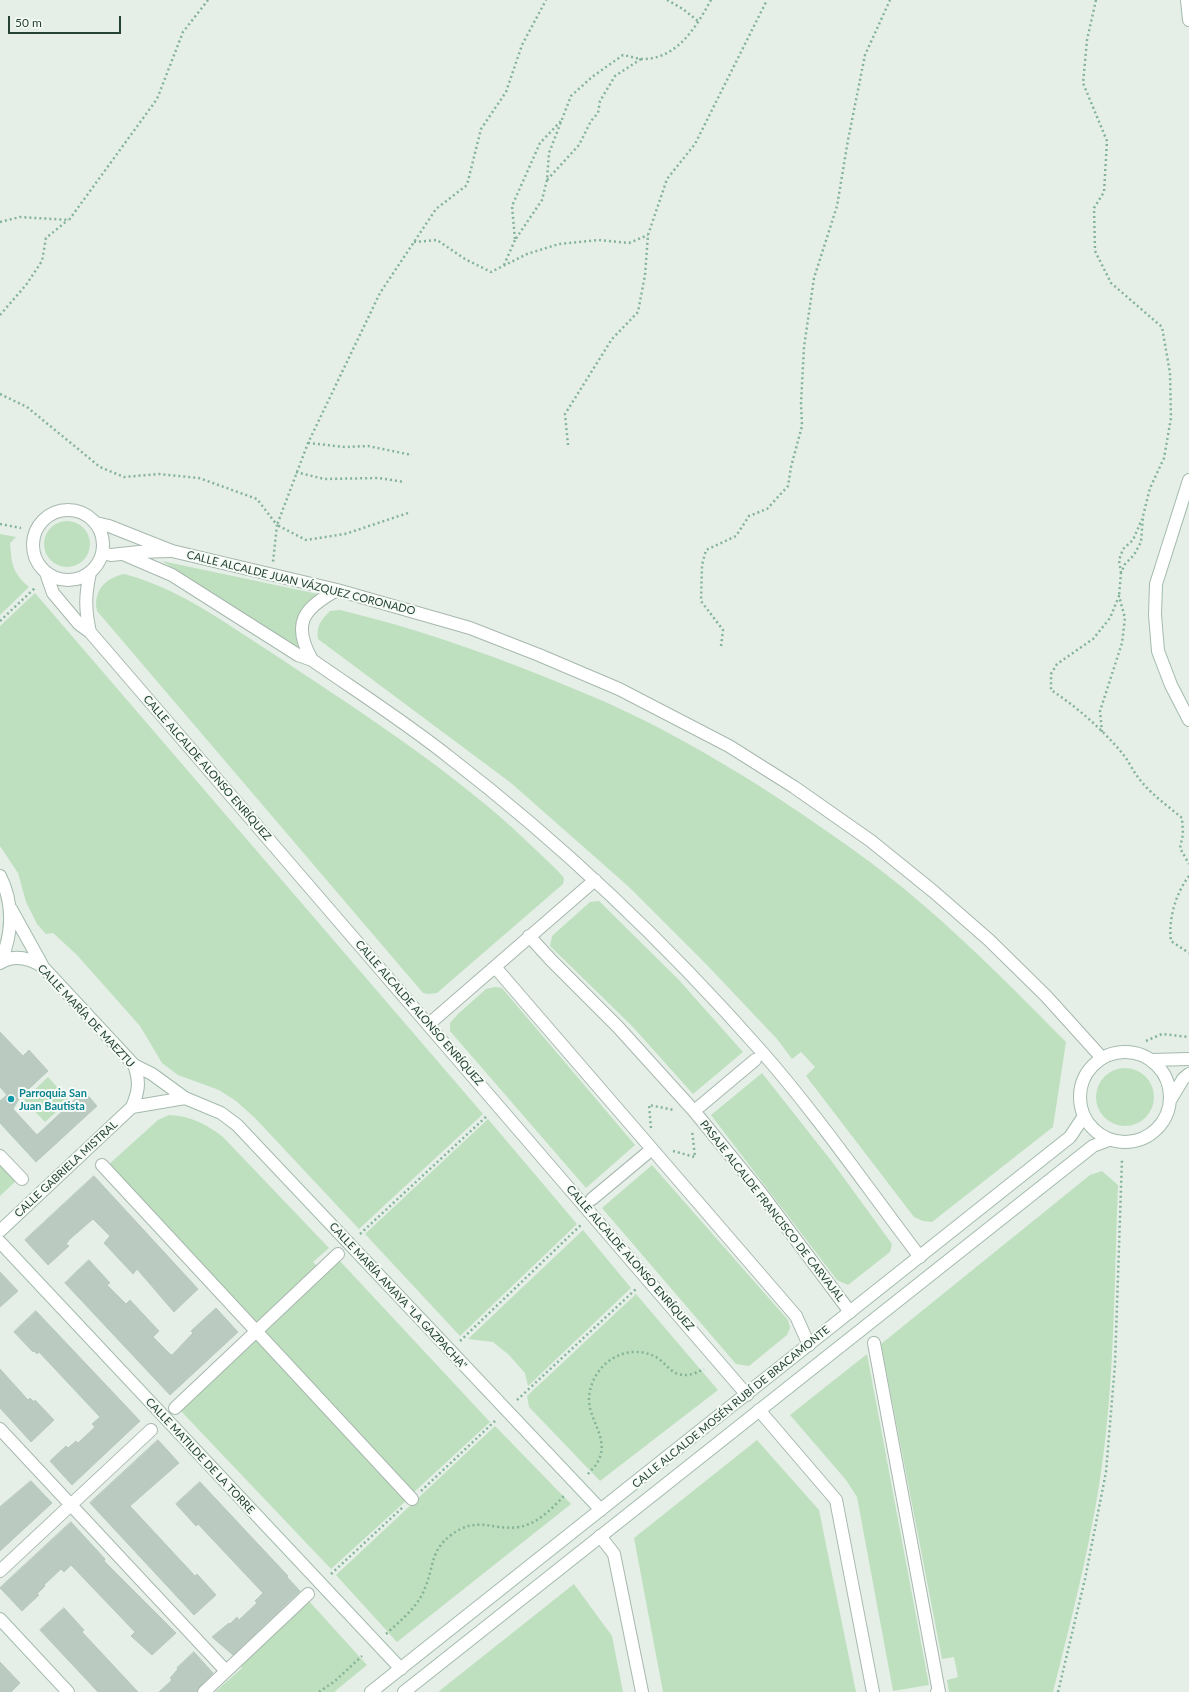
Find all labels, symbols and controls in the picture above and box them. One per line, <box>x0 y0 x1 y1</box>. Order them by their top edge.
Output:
scale bar <box>10 8 123 34</box>
text: 50 m <box>15 15 42 30</box>
street label: CALLE ALCALDE JUAN VÁZQUEZ CORONADO <box>185 548 417 618</box>
street label: CALLE ALCALDE ALONSO ENRÍQUEZ <box>140 693 274 843</box>
street label: CALLE ALCALDE ALONSO ENRÍQUEZ <box>352 938 486 1088</box>
street label: CALLE MARÍA DE MAEZTU <box>35 962 137 1070</box>
place label: Parroquia San Juan Bautista <box>19 1086 87 1112</box>
marker: Parroquia San Juan Bautista <box>6 1094 16 1104</box>
street label: CALLE GABRIELA MISTRAL <box>12 1118 120 1220</box>
street label: PASAJE ALCALDE FRANCISCO DE CARVAJAL <box>697 1118 847 1304</box>
street label: CALLE ALCALDE ALONSO ENRÍQUEZ <box>563 1183 697 1333</box>
street label: CALLE MARÍA AMAYA "LA GAZPACHA" <box>326 1220 470 1372</box>
street label: CALLE ALCALDE MOSÉN RUBÍ DE BRACAMONTE <box>630 1323 832 1491</box>
street label: CALLE MATILDE DE LA TORRE <box>143 1395 257 1517</box>

